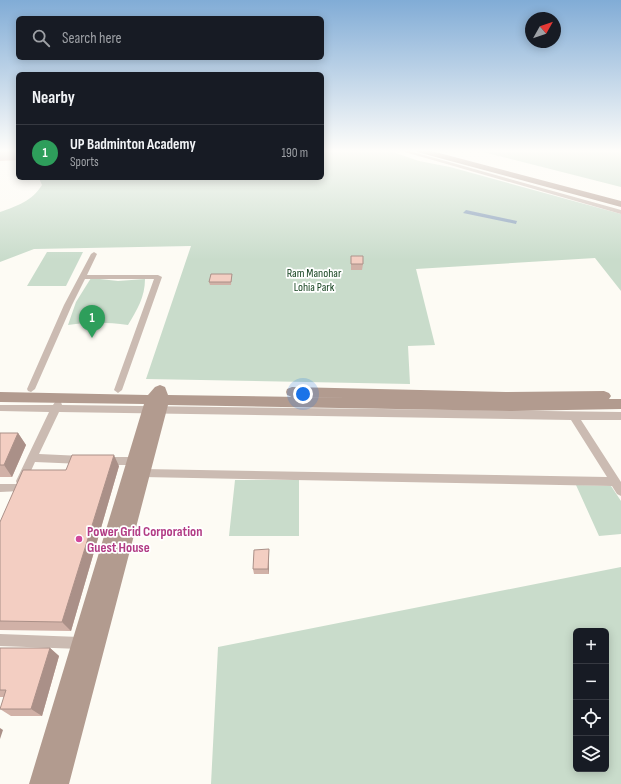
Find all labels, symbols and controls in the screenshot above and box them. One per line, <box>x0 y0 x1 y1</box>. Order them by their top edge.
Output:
north arrow <box>525 12 561 48</box>
search box <box>16 16 324 60</box>
icon: search <box>30 27 52 49</box>
text: Search here <box>62 29 122 48</box>
text: Nearby <box>32 88 75 108</box>
text: UP Badminton Academy <box>70 135 196 154</box>
text: 1 <box>42 145 48 161</box>
text: 190 m <box>281 145 308 161</box>
text: Sports <box>70 154 99 170</box>
park label: Ram Manohar Lohia Park <box>287 266 342 295</box>
pin: 1 <box>79 305 105 338</box>
your location <box>293 384 313 404</box>
place label: Power Grid Corporation Guest House <box>87 523 202 556</box>
marker: Power Grid Corporation Guest House <box>74 534 84 544</box>
map controls <box>573 628 609 772</box>
button: + <box>573 628 609 664</box>
button: − <box>573 664 609 700</box>
button: locate <box>573 700 609 736</box>
button: layers <box>573 736 609 772</box>

